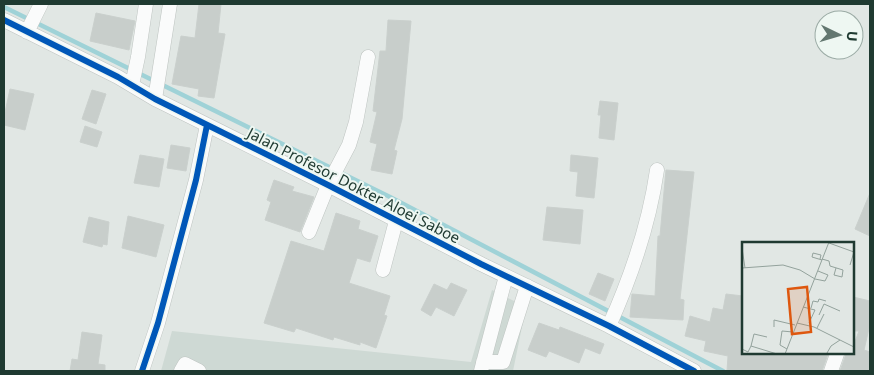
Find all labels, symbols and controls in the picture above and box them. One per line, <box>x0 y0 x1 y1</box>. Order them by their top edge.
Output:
north arrow <box>814 10 864 60</box>
text: U <box>843 30 862 42</box>
street label: Jalan Profesor Dokter Aloei Saboe <box>242 122 464 248</box>
inset map <box>742 242 854 355</box>

